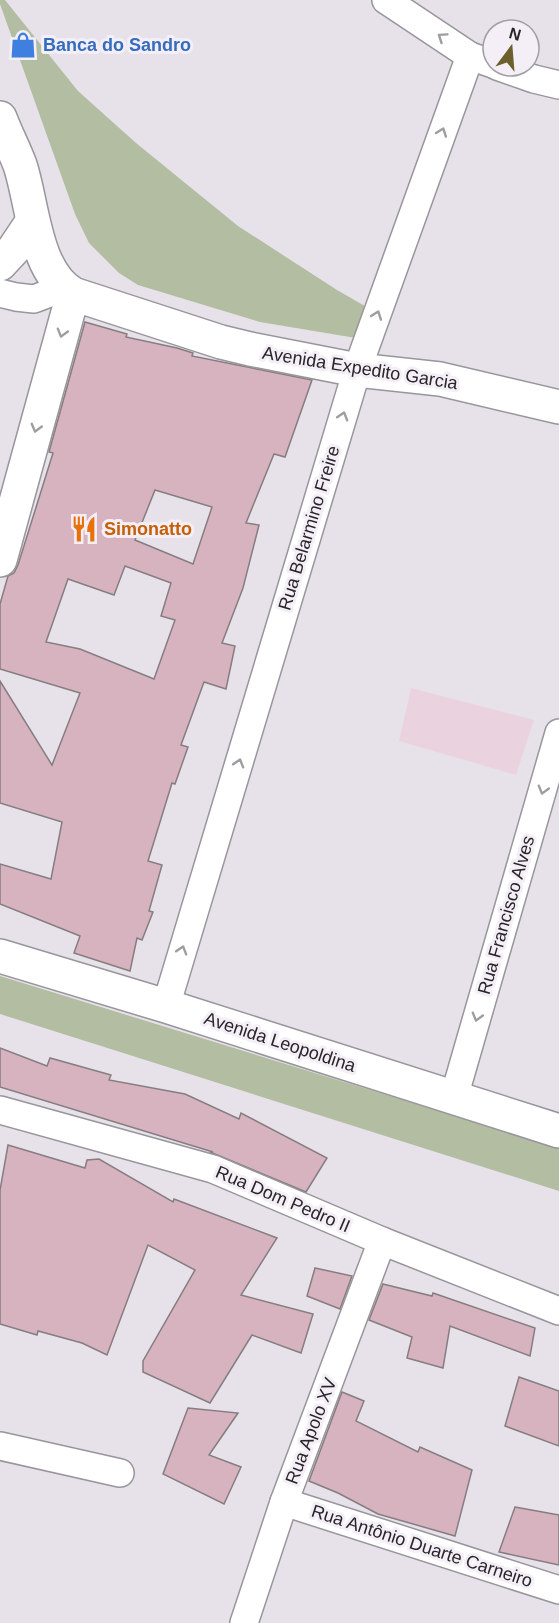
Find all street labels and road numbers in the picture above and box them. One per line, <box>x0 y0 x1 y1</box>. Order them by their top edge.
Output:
street label: Avenida Expedito Garcia <box>261 343 460 394</box>
street label: Rua Belarmino Freire <box>274 443 344 613</box>
street label: Rua Francisco Alves <box>474 833 538 997</box>
street label: Avenida Leopoldina <box>202 1008 359 1076</box>
street label: Rua Dom Pedro II <box>213 1162 353 1236</box>
street label: Rua Apolo XV <box>282 1375 340 1487</box>
street label: Rua Antônio Duarte Carneiro <box>309 1501 535 1591</box>

